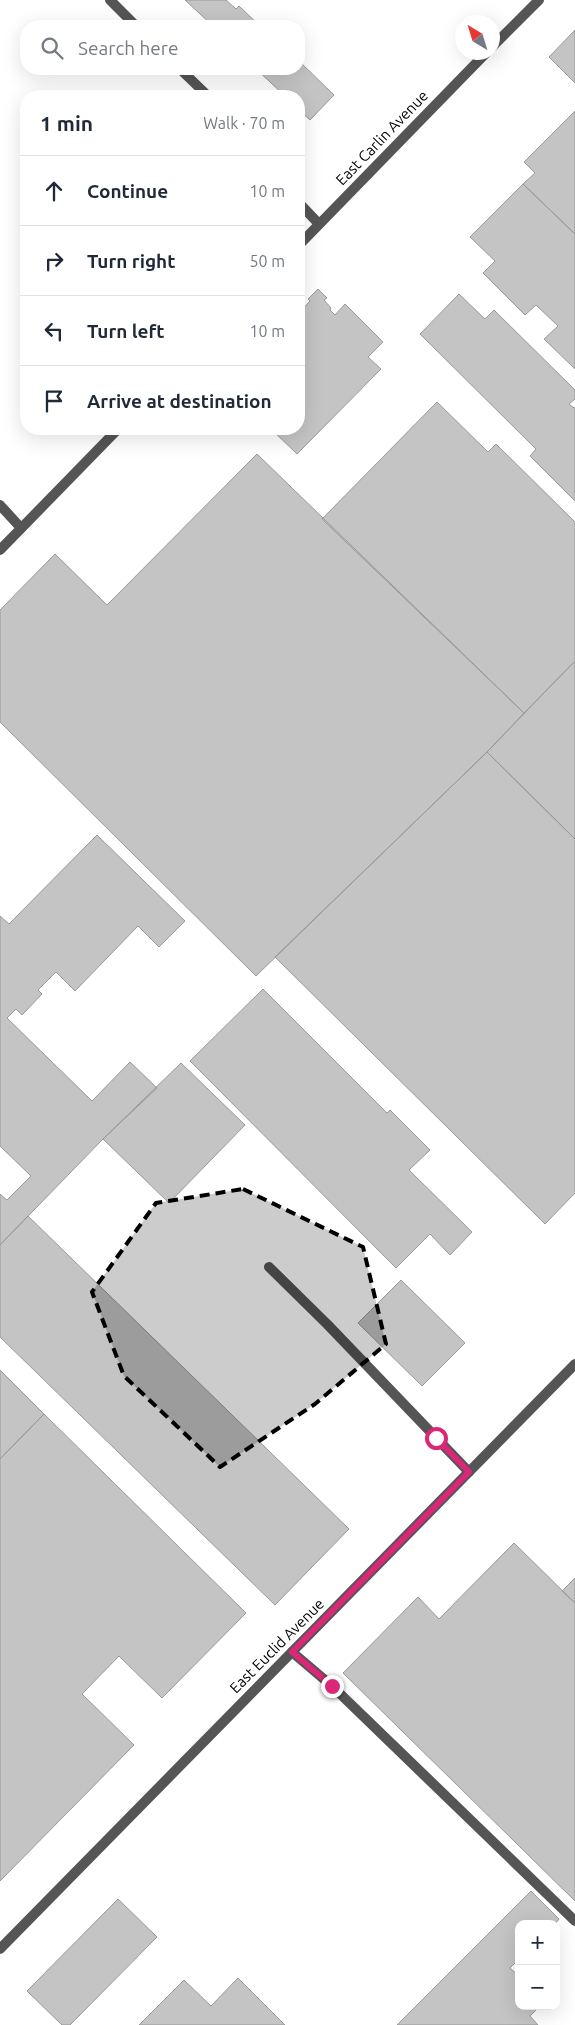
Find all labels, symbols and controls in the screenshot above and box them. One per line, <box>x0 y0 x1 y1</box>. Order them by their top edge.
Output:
north arrow <box>455 15 500 60</box>
search box <box>20 20 305 75</box>
icon: search <box>38 34 66 62</box>
text: Search here <box>78 37 178 59</box>
street label: East Carlin Avenue <box>332 87 431 188</box>
text: 1 min <box>40 111 93 135</box>
text: Walk · 70 m <box>203 114 285 132</box>
icon: ahead <box>40 177 68 205</box>
text: Continue <box>87 180 168 202</box>
text: 10 m <box>249 182 285 200</box>
icon: right <box>40 247 68 275</box>
text: Turn right <box>87 250 175 272</box>
text: 50 m <box>249 252 285 270</box>
icon: left <box>40 317 68 345</box>
text: Turn left <box>87 320 165 342</box>
text: 10 m <box>249 322 285 340</box>
icon: arrive <box>40 387 68 415</box>
text: Arrive at destination <box>87 390 272 412</box>
route start <box>425 1427 448 1450</box>
street label: East Euclid Avenue <box>226 1595 327 1696</box>
route end <box>321 1675 344 1698</box>
map controls <box>515 1920 560 2010</box>
button: + <box>515 1920 560 1965</box>
button: − <box>515 1965 560 2010</box>

